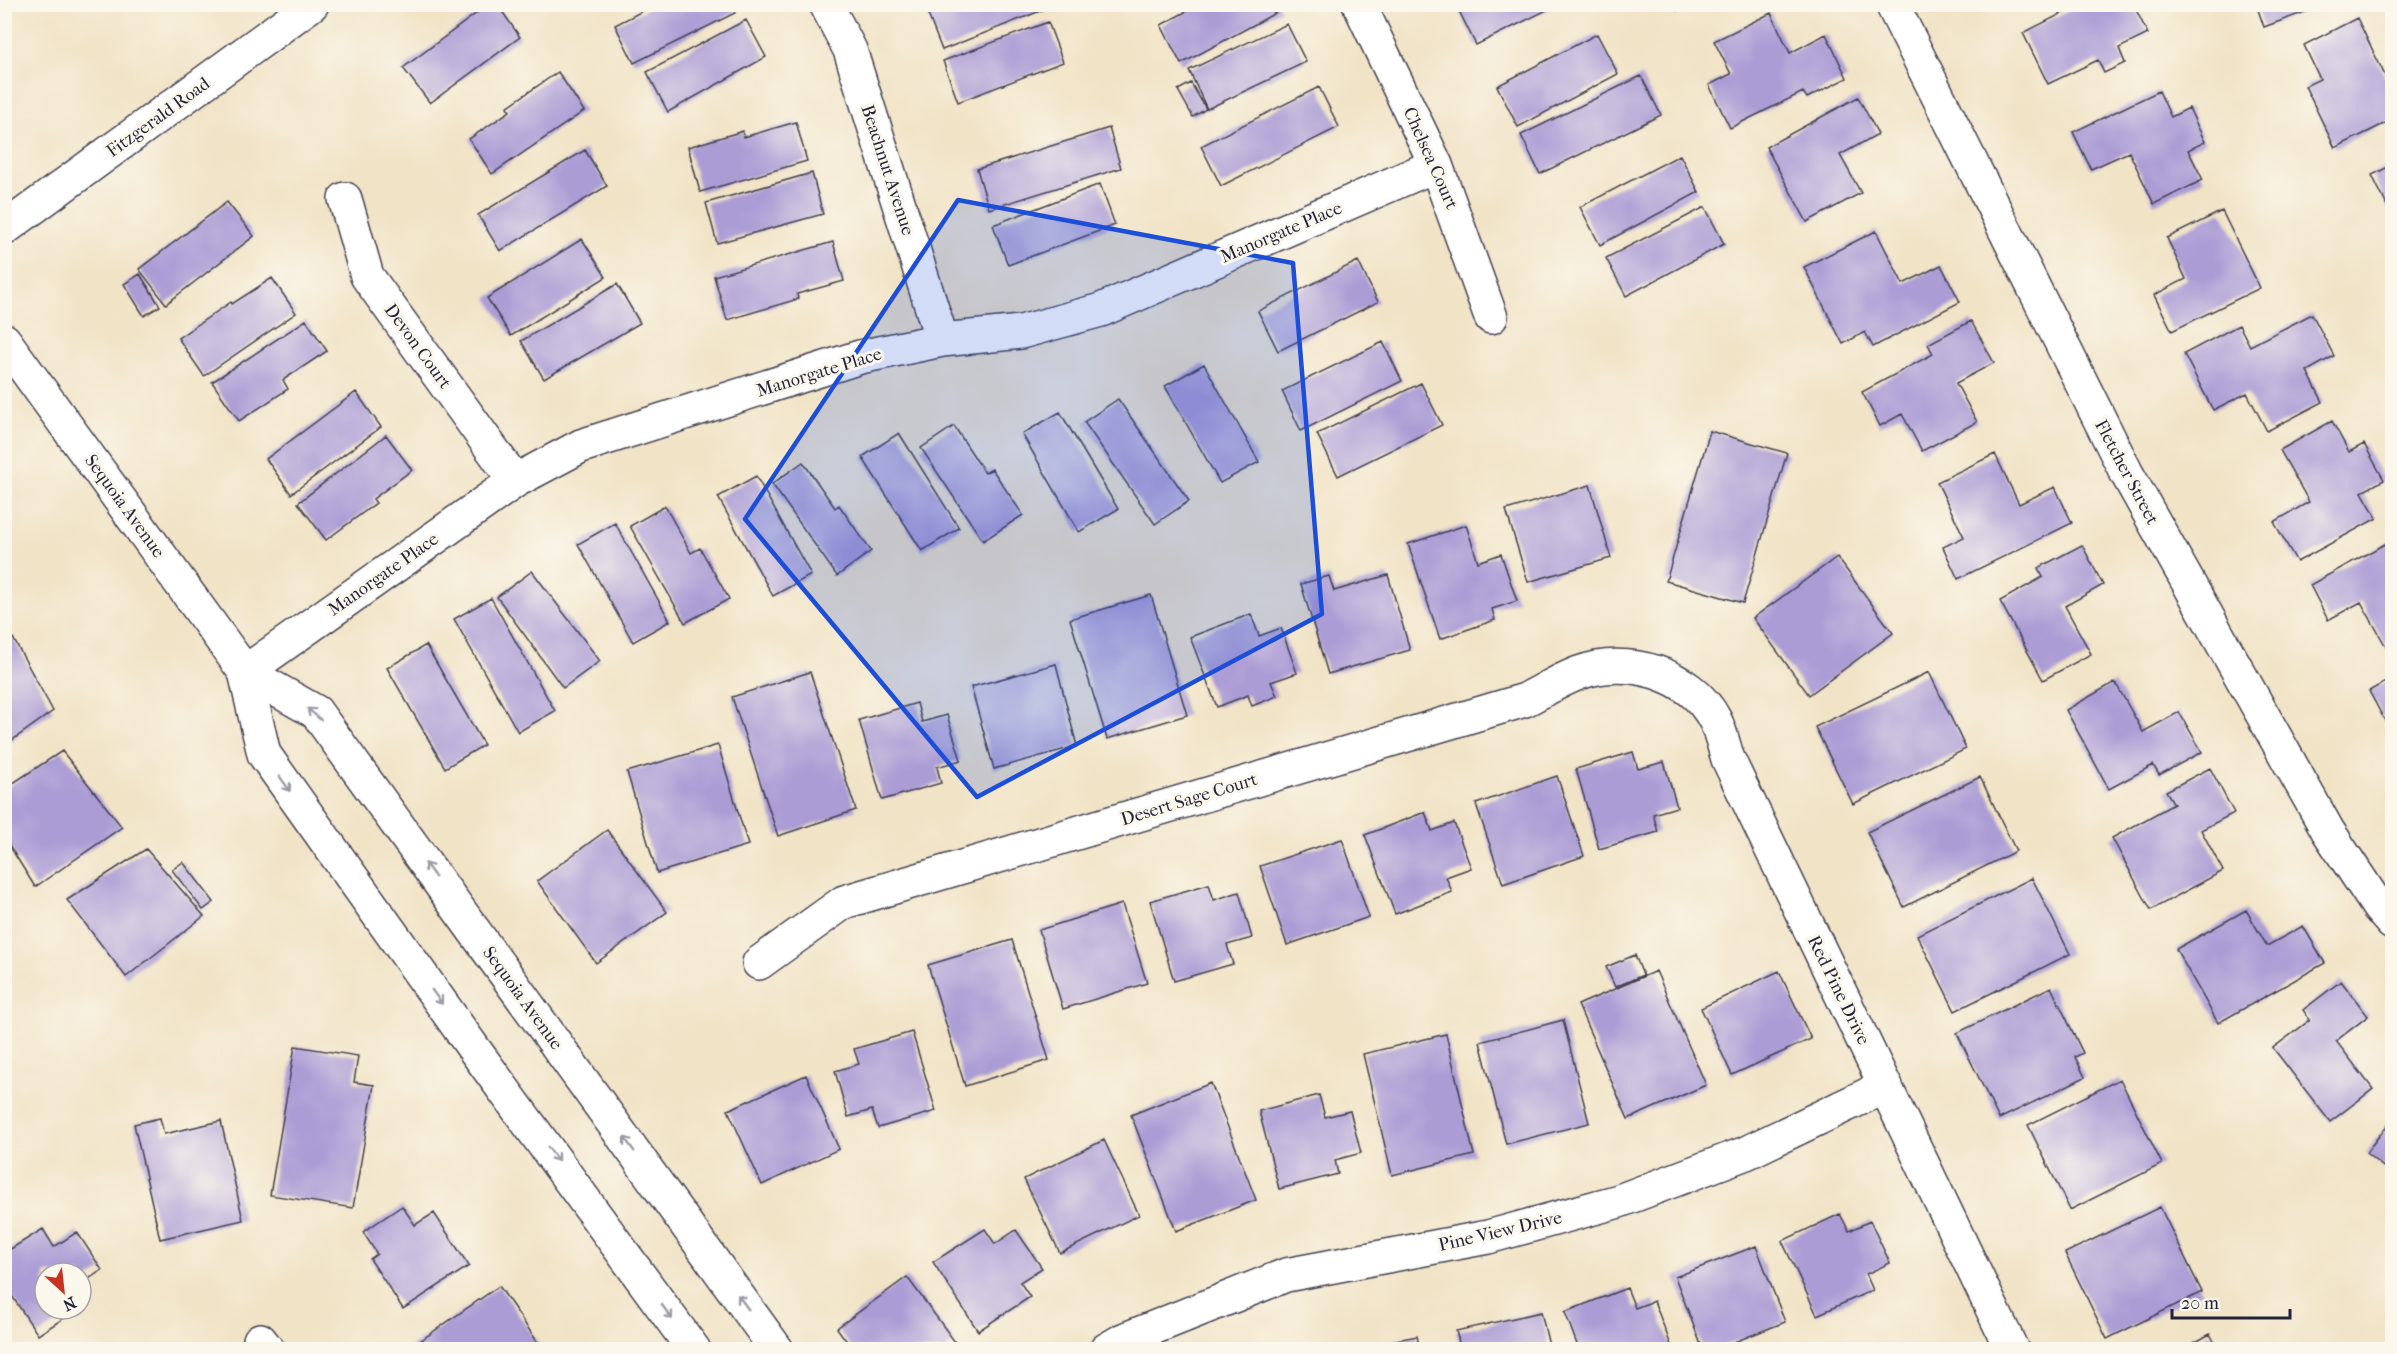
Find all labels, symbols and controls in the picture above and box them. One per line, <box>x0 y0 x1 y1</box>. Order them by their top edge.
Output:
street label: Fitzgerald Road <box>103 73 214 162</box>
street label: Beachnut Avenue <box>857 102 918 238</box>
street label: Chelsea Court <box>1399 104 1463 213</box>
street label: Manorgate Place <box>1217 197 1345 267</box>
street label: Devon Court <box>380 300 456 393</box>
street label: Manorgate Place <box>754 343 884 402</box>
street label: Fletcher Street <box>2090 416 2163 529</box>
street label: Sequoia Avenue <box>80 451 169 562</box>
street label: Manorgate Place <box>324 529 443 620</box>
one-way arrow <box>306 707 322 720</box>
street label: Desert Sage Court <box>1118 769 1261 830</box>
one-way arrow <box>279 776 292 792</box>
one-way arrow <box>424 862 436 878</box>
street label: Red Pine Drive <box>1803 932 1874 1048</box>
street label: Sequoia Avenue <box>478 943 567 1054</box>
one-way arrow <box>431 989 443 1005</box>
one-way arrow <box>623 1137 635 1153</box>
one-way arrow <box>546 1146 559 1162</box>
street label: Pine View Drive <box>1436 1207 1564 1256</box>
north arrow <box>33 1261 93 1321</box>
scale bar <box>2172 1282 2290 1320</box>
text: N <box>59 1293 79 1316</box>
text: 20 m <box>2181 1293 2219 1314</box>
one-way arrow <box>737 1295 749 1311</box>
one-way arrow <box>661 1304 673 1320</box>

